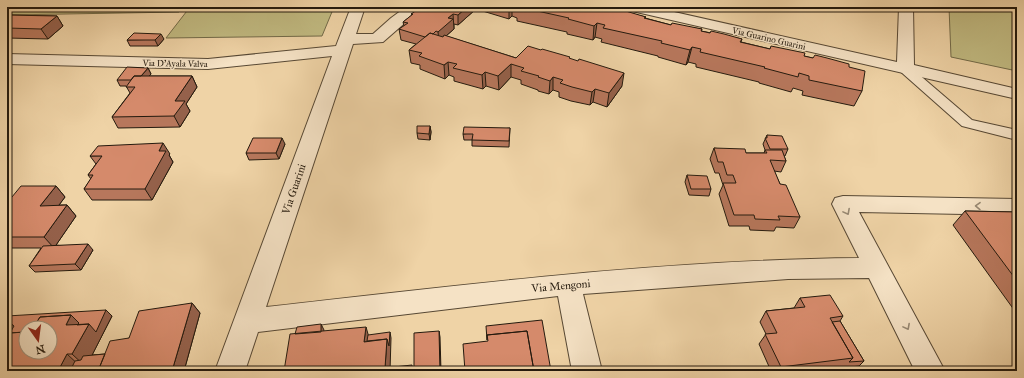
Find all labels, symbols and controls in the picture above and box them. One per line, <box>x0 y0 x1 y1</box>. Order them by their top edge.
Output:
street label: Via Guarino Guarini <box>730 24 807 52</box>
street label: Via D'Ayala Valva <box>141 57 208 69</box>
street label: Via Guarini <box>279 162 309 217</box>
one-way arrow <box>975 202 981 211</box>
one-way arrow <box>842 207 849 215</box>
street label: Via Mengoni <box>530 277 591 295</box>
north arrow <box>18 320 58 360</box>
one-way arrow <box>902 322 910 330</box>
text: N <box>34 342 46 357</box>

